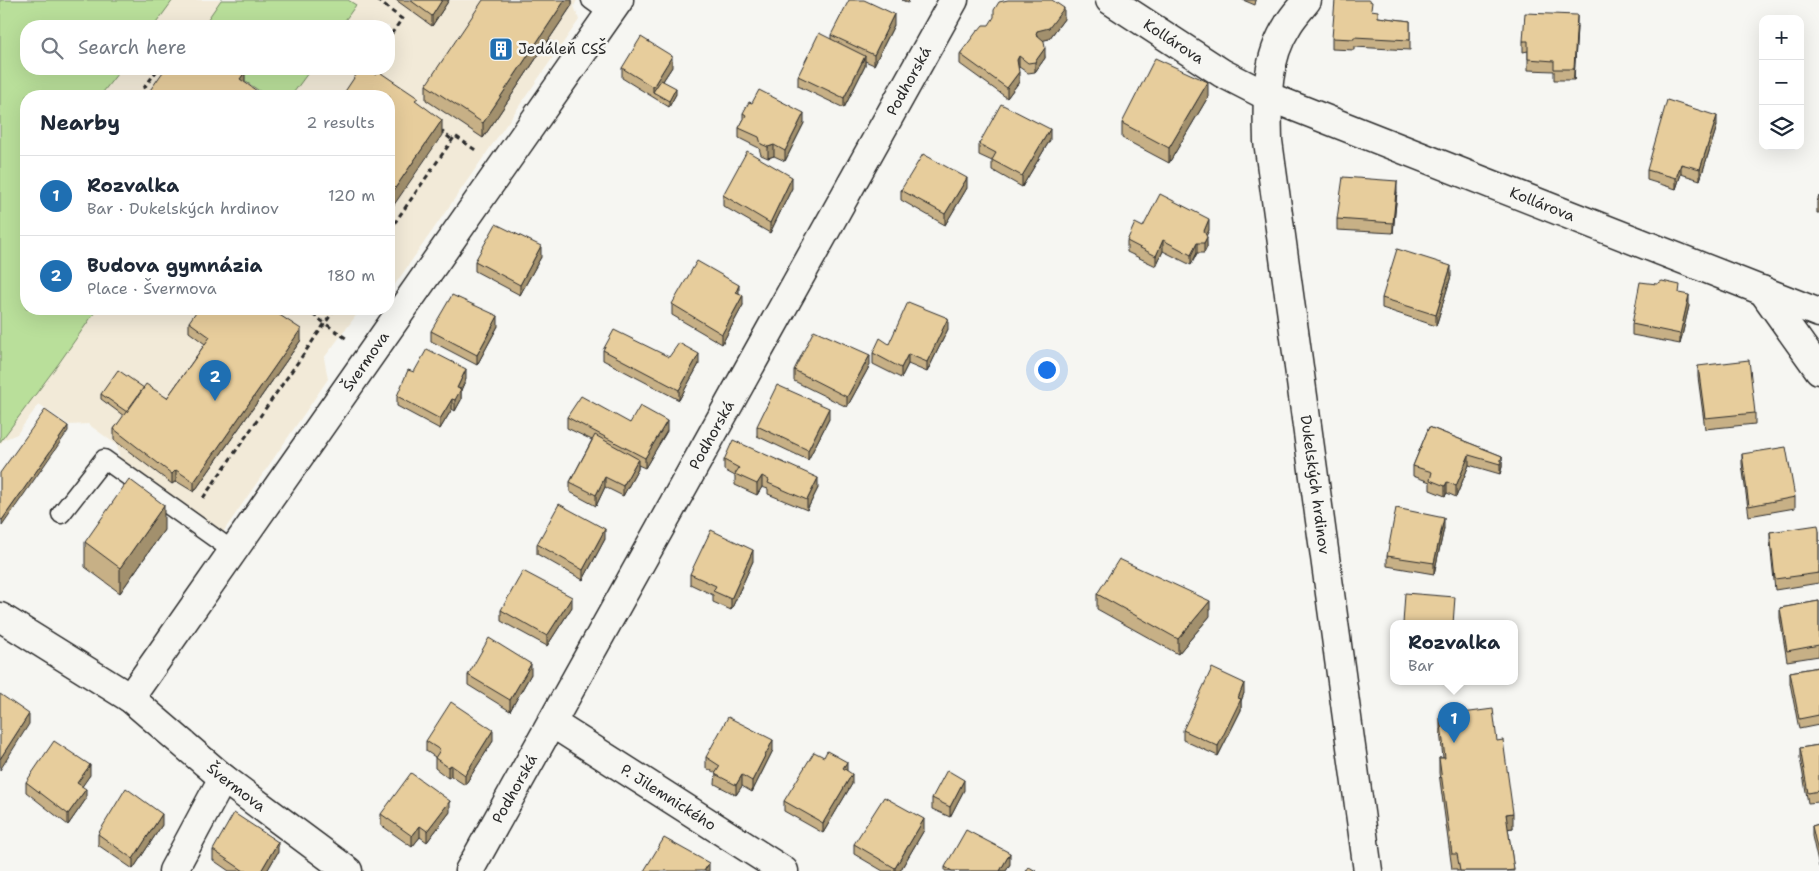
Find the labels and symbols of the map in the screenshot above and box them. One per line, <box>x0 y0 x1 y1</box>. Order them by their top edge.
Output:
street label: Kollárova <box>1140 14 1208 69</box>
building icon: Jedáleň CSŠ <box>488 36 514 62</box>
place label: Jedáleň CSŠ <box>518 38 606 59</box>
street label: Podhorská <box>882 43 936 119</box>
street label: Kollárova <box>1507 182 1578 226</box>
street label: Švermova <box>337 327 394 395</box>
your location <box>1034 357 1060 383</box>
pin: 2 <box>199 360 231 401</box>
street label: Podhorská <box>685 396 739 473</box>
street label: Dukelských hrdinov <box>1296 414 1335 556</box>
pin: 1 <box>1438 702 1470 743</box>
street label: Podhorská <box>488 750 542 827</box>
street label: Švermova <box>203 758 270 817</box>
street label: P. Jilemnického <box>617 759 720 835</box>

